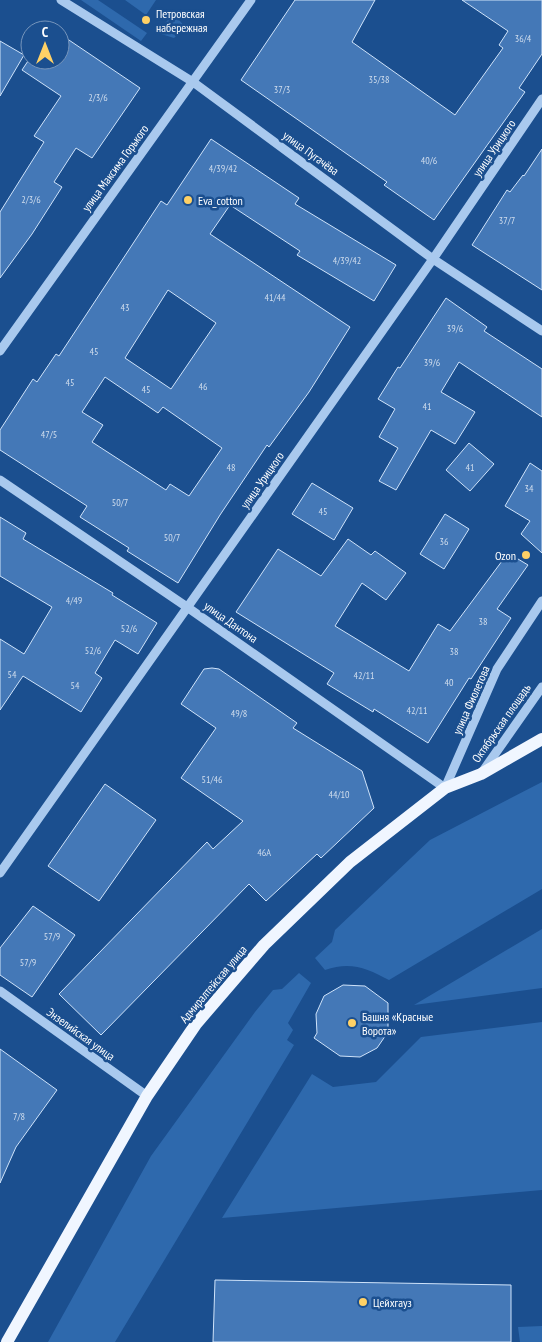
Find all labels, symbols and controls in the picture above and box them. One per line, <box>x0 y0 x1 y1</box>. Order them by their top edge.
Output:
place label: Петровская набережная <box>156 6 208 35</box>
marker: Петровская набережная <box>140 14 152 26</box>
north arrow <box>20 20 70 70</box>
text: С <box>42 23 49 41</box>
house number: 36/4 <box>515 32 532 45</box>
house number: 35/38 <box>369 73 389 86</box>
house number: 37/3 <box>274 83 290 96</box>
house number: 2/3/6 <box>88 91 108 104</box>
street label: улица Урицкого <box>469 116 519 180</box>
street label: улица Максима Горького <box>78 122 152 214</box>
street label: улица Пугачёва <box>280 128 342 178</box>
house number: 40/6 <box>421 154 438 167</box>
house number: 4/39/42 <box>209 162 237 175</box>
house number: 2/3/6 <box>21 193 41 206</box>
place label: Eva_cotton <box>198 193 243 208</box>
marker: Eva_cotton <box>182 194 194 206</box>
house number: 37/7 <box>499 214 515 227</box>
house number: 4/39/42 <box>333 254 361 267</box>
house number: 41/44 <box>265 291 286 304</box>
house number: 43 <box>121 301 130 314</box>
house number: 39/6 <box>447 322 464 335</box>
house number: 45 <box>90 345 99 358</box>
house number: 39/6 <box>424 356 441 369</box>
house number: 45 <box>66 376 75 389</box>
house number: 46 <box>199 380 208 393</box>
house number: 45 <box>142 383 151 396</box>
house number: 41 <box>423 400 432 413</box>
house number: 47/5 <box>41 428 57 441</box>
street label: улица Урицкого <box>237 449 287 511</box>
house number: 48 <box>227 461 236 474</box>
house number: 41 <box>466 461 475 474</box>
house number: 34 <box>525 482 534 495</box>
house number: 50/7 <box>112 496 128 509</box>
house number: 45 <box>319 505 328 518</box>
house number: 50/7 <box>164 531 180 544</box>
house number: 36 <box>440 535 449 548</box>
place label: Ozon <box>495 548 516 563</box>
marker: Ozon <box>520 549 532 561</box>
house number: 4/49 <box>66 594 82 607</box>
street label: улица Дантона <box>201 598 261 646</box>
house number: 38 <box>479 615 488 628</box>
house number: 52/6 <box>121 622 138 635</box>
house number: 52/6 <box>85 644 102 657</box>
house number: 38 <box>450 645 459 658</box>
street label: улица Фиолетова <box>449 663 493 737</box>
house number: 54 <box>8 668 17 681</box>
house number: 42/11 <box>354 669 374 682</box>
house number: 40 <box>445 676 454 689</box>
house number: 54 <box>71 679 80 692</box>
street label: Октябрьская площадь <box>468 680 534 765</box>
house number: 42/11 <box>407 704 427 717</box>
house number: 49/8 <box>231 707 247 720</box>
house number: 51/46 <box>202 773 223 786</box>
house number: 44/10 <box>329 788 350 801</box>
house number: 46А <box>257 846 271 859</box>
house number: 57/9 <box>44 930 60 943</box>
street label: Адмиралтейская улица <box>176 942 250 1026</box>
house number: 57/9 <box>20 956 36 969</box>
street label: Энзелийская улица <box>44 1004 118 1064</box>
place label: Башня «Красные Ворота» <box>362 1009 433 1038</box>
marker: Башня «Красные Ворота» <box>346 1017 358 1029</box>
house number: 7/8 <box>13 1110 25 1123</box>
place label: Цейхгауз <box>373 1295 412 1310</box>
marker: Цейхгауз <box>357 1296 369 1308</box>

